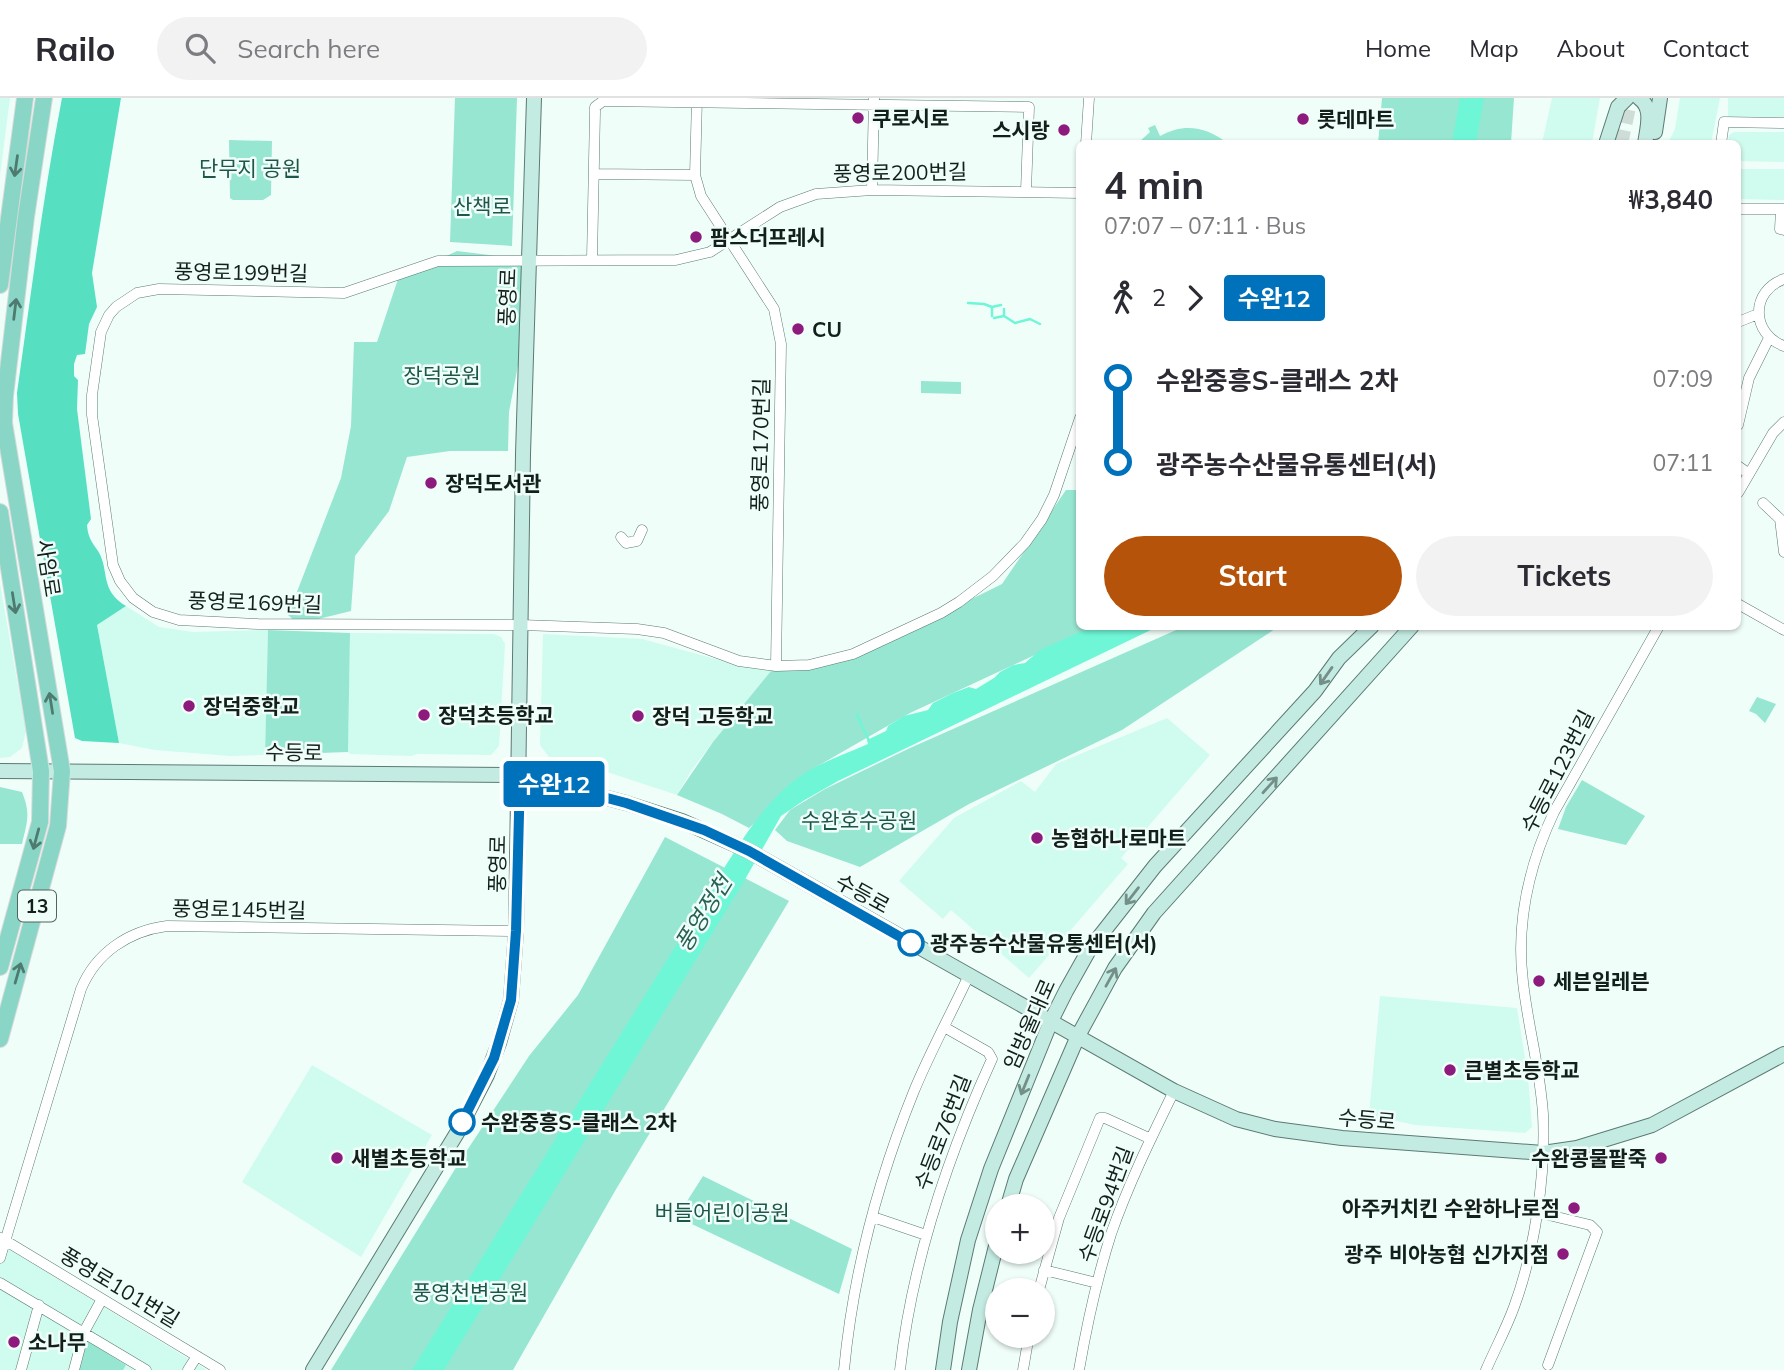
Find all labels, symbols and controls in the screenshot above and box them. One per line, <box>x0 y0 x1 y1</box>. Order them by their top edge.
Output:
search box <box>157 17 647 80</box>
text: Railo <box>35 28 115 69</box>
icon: search <box>181 29 219 67</box>
text: Search here <box>237 32 380 65</box>
text: Home <box>1365 33 1431 63</box>
text: Map <box>1469 33 1519 63</box>
text: About <box>1557 33 1625 63</box>
text: Contact <box>1663 33 1749 63</box>
place label: 쿠로시로 <box>872 105 949 131</box>
place label: 롯데마트 <box>1317 106 1394 132</box>
marker: 쿠로시로 <box>850 110 866 126</box>
marker: 롯데마트 <box>1295 111 1311 127</box>
place label: 스시랑 <box>992 117 1050 143</box>
marker: 스시랑 <box>1056 122 1072 138</box>
one-way arrow <box>9 154 22 176</box>
park label: 단무지 공원 <box>199 155 301 181</box>
street label: 풍영로200번길 <box>833 158 967 186</box>
text: 4 min <box>1104 161 1204 209</box>
text: ₩3,840 <box>1629 183 1713 216</box>
park label: 산책로 <box>453 193 511 219</box>
text: 07:07 – 07:11 · Bus <box>1104 211 1306 240</box>
place label: 팜스더프레시 <box>710 224 826 250</box>
marker: 팜스더프레시 <box>688 229 704 245</box>
street label: 풍영로199번길 <box>174 258 308 286</box>
street label: 풍영로 <box>493 268 521 326</box>
icon: walk <box>1104 279 1142 317</box>
icon: forward <box>1176 279 1214 317</box>
text: 2 <box>1152 283 1166 312</box>
text: 수완12 <box>1238 283 1311 313</box>
one-way arrow <box>9 298 22 321</box>
place label: CU <box>812 316 842 342</box>
marker: CU <box>790 321 806 337</box>
park label: 장덕공원 <box>403 362 481 388</box>
text: 수완중흥S-클래스 2차 <box>1156 364 1398 397</box>
text: 07:09 <box>1653 364 1713 393</box>
street label: 풍영로170번길 <box>746 378 774 512</box>
text: 광주농수산물유통센터(서) <box>1156 448 1438 481</box>
text: 07:11 <box>1653 448 1713 477</box>
place label: 장덕도서관 <box>445 470 542 496</box>
marker: 장덕도서관 <box>423 475 439 491</box>
button: Start <box>1104 536 1402 616</box>
button: Tickets <box>1416 536 1713 616</box>
street label: 사암로 <box>32 537 66 599</box>
street label: 풍영로169번길 <box>187 587 323 617</box>
one-way arrow <box>8 592 21 614</box>
one-way arrow <box>1319 666 1333 685</box>
one-way arrow <box>44 692 57 715</box>
place label: 장덕중학교 <box>203 693 300 719</box>
marker: 장덕중학교 <box>181 698 197 714</box>
place label: 장덕초등학교 <box>438 702 554 728</box>
place label: 장덕 고등학교 <box>652 703 774 729</box>
street label: 수등로123번길 <box>1515 705 1599 837</box>
marker: 장덕초등학교 <box>416 707 432 723</box>
marker: 장덕 고등학교 <box>630 708 646 724</box>
street label: 수등로 <box>265 738 323 766</box>
line badge: 수완12 <box>505 761 603 807</box>
text: 수완12 <box>518 769 590 799</box>
one-way arrow <box>1261 777 1278 794</box>
park label: 수완호수공원 <box>801 807 917 833</box>
place label: 농협하나로마트 <box>1051 825 1186 851</box>
one-way arrow <box>28 828 41 850</box>
marker: 농협하나로마트 <box>1029 830 1045 846</box>
street label: 풍영로 <box>483 835 511 893</box>
water label: 풍영정천 <box>668 867 739 957</box>
street label: 수등로 <box>831 868 895 918</box>
one-way arrow <box>1124 886 1139 905</box>
road number: 13 <box>18 890 56 922</box>
street label: 풍영로145번길 <box>172 895 306 923</box>
marker: 광주농수산물유통센터(서) <box>898 930 924 956</box>
place label: 광주농수산물유통센터(서) <box>930 930 1157 956</box>
one-way arrow <box>13 962 26 984</box>
one-way arrow <box>1104 967 1118 987</box>
place label: 세븐일레븐 <box>1553 968 1650 994</box>
marker: 세븐일레븐 <box>1531 973 1547 989</box>
street label: 임방울대로 <box>997 975 1061 1073</box>
place label: 큰별초등학교 <box>1464 1057 1580 1083</box>
marker: 큰별초등학교 <box>1442 1062 1458 1078</box>
street label: 수등로76번길 <box>908 1070 976 1194</box>
one-way arrow <box>1018 1073 1031 1095</box>
street label: 수등로 <box>1337 1104 1397 1134</box>
marker: 수완중흥S-클래스 2차 <box>449 1109 475 1135</box>
place label: 수완중흥S-클래스 2차 <box>481 1109 677 1135</box>
street label: 수등로94번길 <box>1072 1142 1138 1266</box>
place label: 새별초등학교 <box>351 1145 467 1171</box>
place label: 수완콩물팥죽 <box>1531 1145 1647 1171</box>
marker: 새별초등학교 <box>329 1150 345 1166</box>
marker: 수완콩물팥죽 <box>1653 1150 1669 1166</box>
map controls <box>985 1194 1055 1348</box>
button: + <box>985 1194 1055 1264</box>
place label: 아주커치킨 수완하나로점 <box>1342 1195 1560 1221</box>
park label: 버들어린이공원 <box>654 1199 790 1225</box>
marker: 아주커치킨 수완하나로점 <box>1566 1200 1582 1216</box>
street label: 풍영로101번길 <box>56 1241 184 1333</box>
place label: 광주 비아농협 신가지점 <box>1344 1241 1549 1267</box>
marker: 광주 비아농협 신가지점 <box>1555 1246 1571 1262</box>
button: − <box>985 1278 1055 1348</box>
park label: 풍영천변공원 <box>412 1279 528 1305</box>
place label: 소나무 <box>28 1329 86 1355</box>
marker: 소나무 <box>6 1334 22 1350</box>

